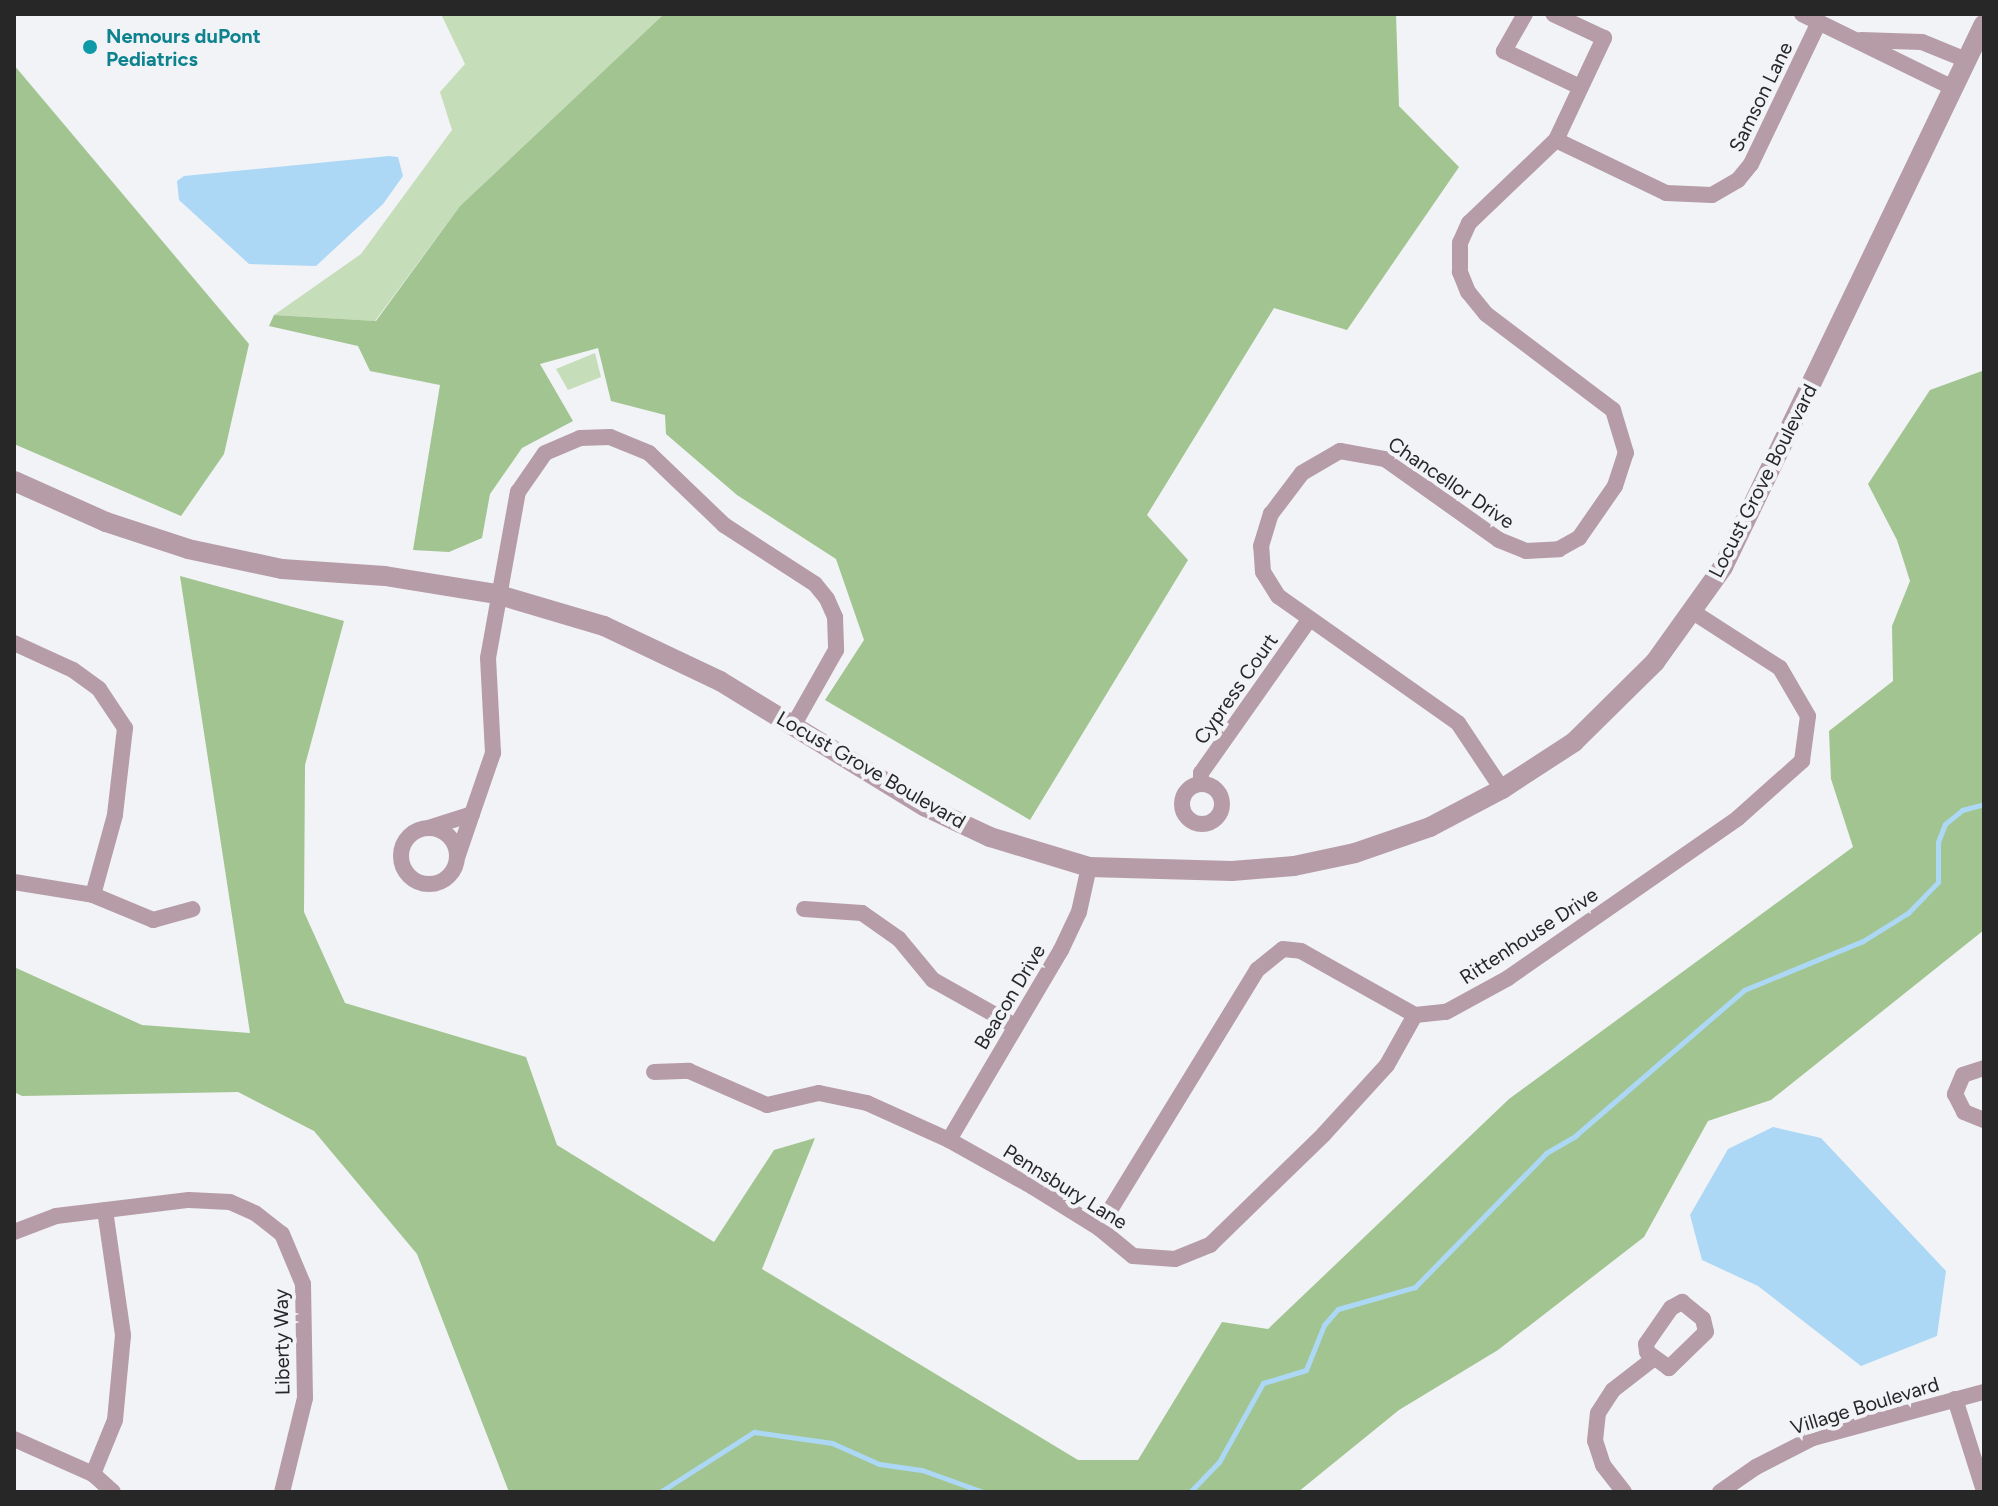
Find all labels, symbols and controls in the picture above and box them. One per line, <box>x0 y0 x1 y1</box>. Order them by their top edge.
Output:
place label: Nemours duPont Pediatrics <box>106 24 261 71</box>
marker: Nemours duPont Pediatrics <box>81 38 99 56</box>
street label: Samson Lane <box>1724 38 1798 156</box>
street label: Locust Grove Boulevard <box>1704 380 1822 582</box>
street label: Chancellor Drive <box>1383 432 1519 534</box>
street label: Cypress Court <box>1189 629 1283 749</box>
street label: Locust Grove Boulevard <box>772 706 970 834</box>
street label: Rittenhouse Drive <box>1456 882 1602 990</box>
street label: Beacon Drive <box>969 940 1051 1054</box>
street label: Pennsbury Lane <box>999 1139 1131 1235</box>
street label: Liberty Way <box>269 1289 295 1395</box>
street label: Village Boulevard <box>1788 1372 1942 1440</box>

